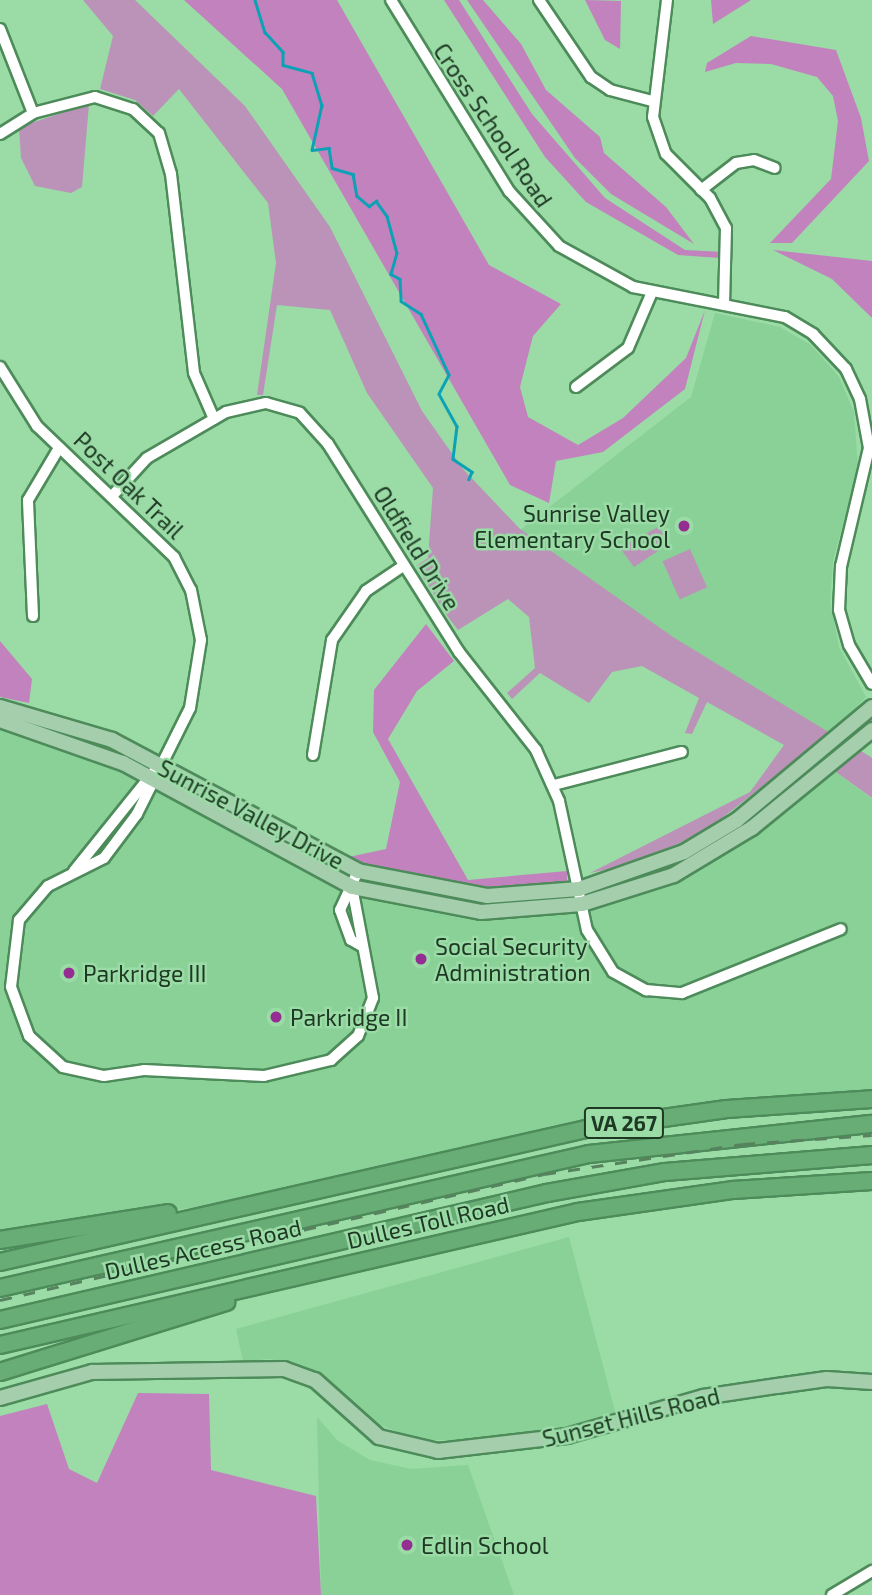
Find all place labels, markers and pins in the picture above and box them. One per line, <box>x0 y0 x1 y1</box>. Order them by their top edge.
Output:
place label: Sunrise Valley Elementary School <box>474 499 670 553</box>
marker: Sunrise Valley Elementary School <box>676 518 692 534</box>
place label: Social Security Administration <box>435 932 591 986</box>
marker: Social Security Administration <box>413 951 429 967</box>
place label: Parkridge III <box>83 959 206 987</box>
marker: Parkridge III <box>61 965 77 981</box>
place label: Parkridge II <box>290 1003 407 1031</box>
marker: Parkridge II <box>268 1009 284 1025</box>
place label: Edlin School <box>421 1531 549 1559</box>
marker: Edlin School <box>399 1537 415 1553</box>

